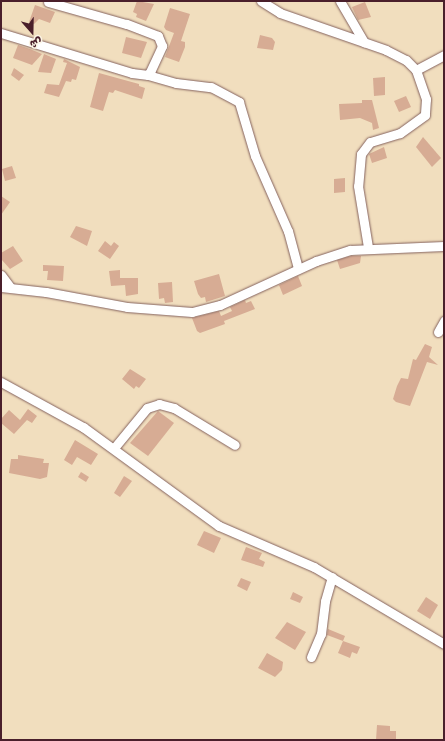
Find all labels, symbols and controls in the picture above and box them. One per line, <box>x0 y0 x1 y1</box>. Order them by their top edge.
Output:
north arrow <box>12 12 52 52</box>
text: ش <box>28 35 44 52</box>

